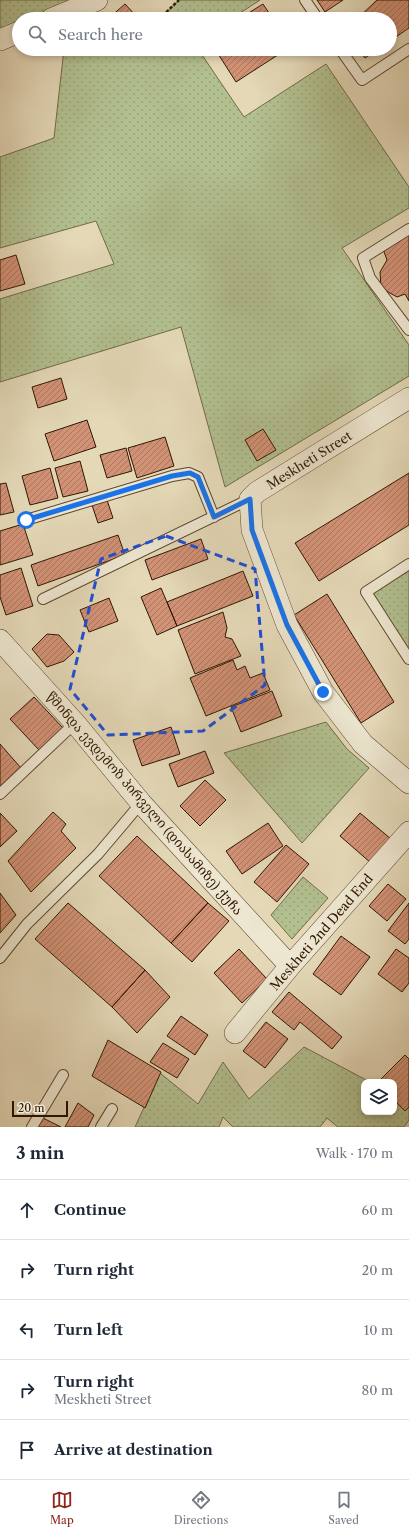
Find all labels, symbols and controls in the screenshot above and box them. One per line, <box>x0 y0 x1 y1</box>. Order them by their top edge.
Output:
search box <box>12 12 397 56</box>
icon: search <box>26 23 48 45</box>
text: Search here <box>58 25 143 44</box>
street label: Meskheti Street <box>263 427 355 493</box>
route start <box>17 511 35 529</box>
route end <box>314 683 332 701</box>
street label: წმინდა ევდემოზ პირველი (დიასამიზე) ქუჩა <box>44 688 246 918</box>
street label: Meskheti 2nd Dead End <box>266 871 376 993</box>
map controls <box>361 1079 397 1115</box>
button: layers <box>361 1079 397 1115</box>
scale bar <box>12 1099 68 1118</box>
text: 20 m <box>18 1101 44 1115</box>
text: 3 min <box>16 1143 65 1163</box>
text: Walk · 170 m <box>316 1145 393 1161</box>
icon: ahead <box>16 1199 38 1221</box>
text: Continue <box>54 1200 126 1219</box>
text: 60 m <box>362 1202 393 1218</box>
icon: right <box>16 1259 38 1281</box>
text: Turn right <box>54 1260 134 1279</box>
text: 20 m <box>362 1262 393 1278</box>
icon: left <box>16 1319 38 1341</box>
text: Turn left <box>54 1320 123 1339</box>
text: 10 m <box>364 1322 393 1338</box>
text: Turn right <box>54 1372 134 1391</box>
icon: right <box>16 1379 38 1401</box>
text: 80 m <box>361 1382 393 1398</box>
text: Meskheti Street <box>54 1391 152 1407</box>
icon: arrive <box>16 1439 38 1461</box>
text: Arrive at destination <box>54 1440 213 1459</box>
tab: Map <box>50 1489 74 1527</box>
tab: Directions <box>174 1489 228 1527</box>
tab: Saved <box>328 1489 359 1527</box>

